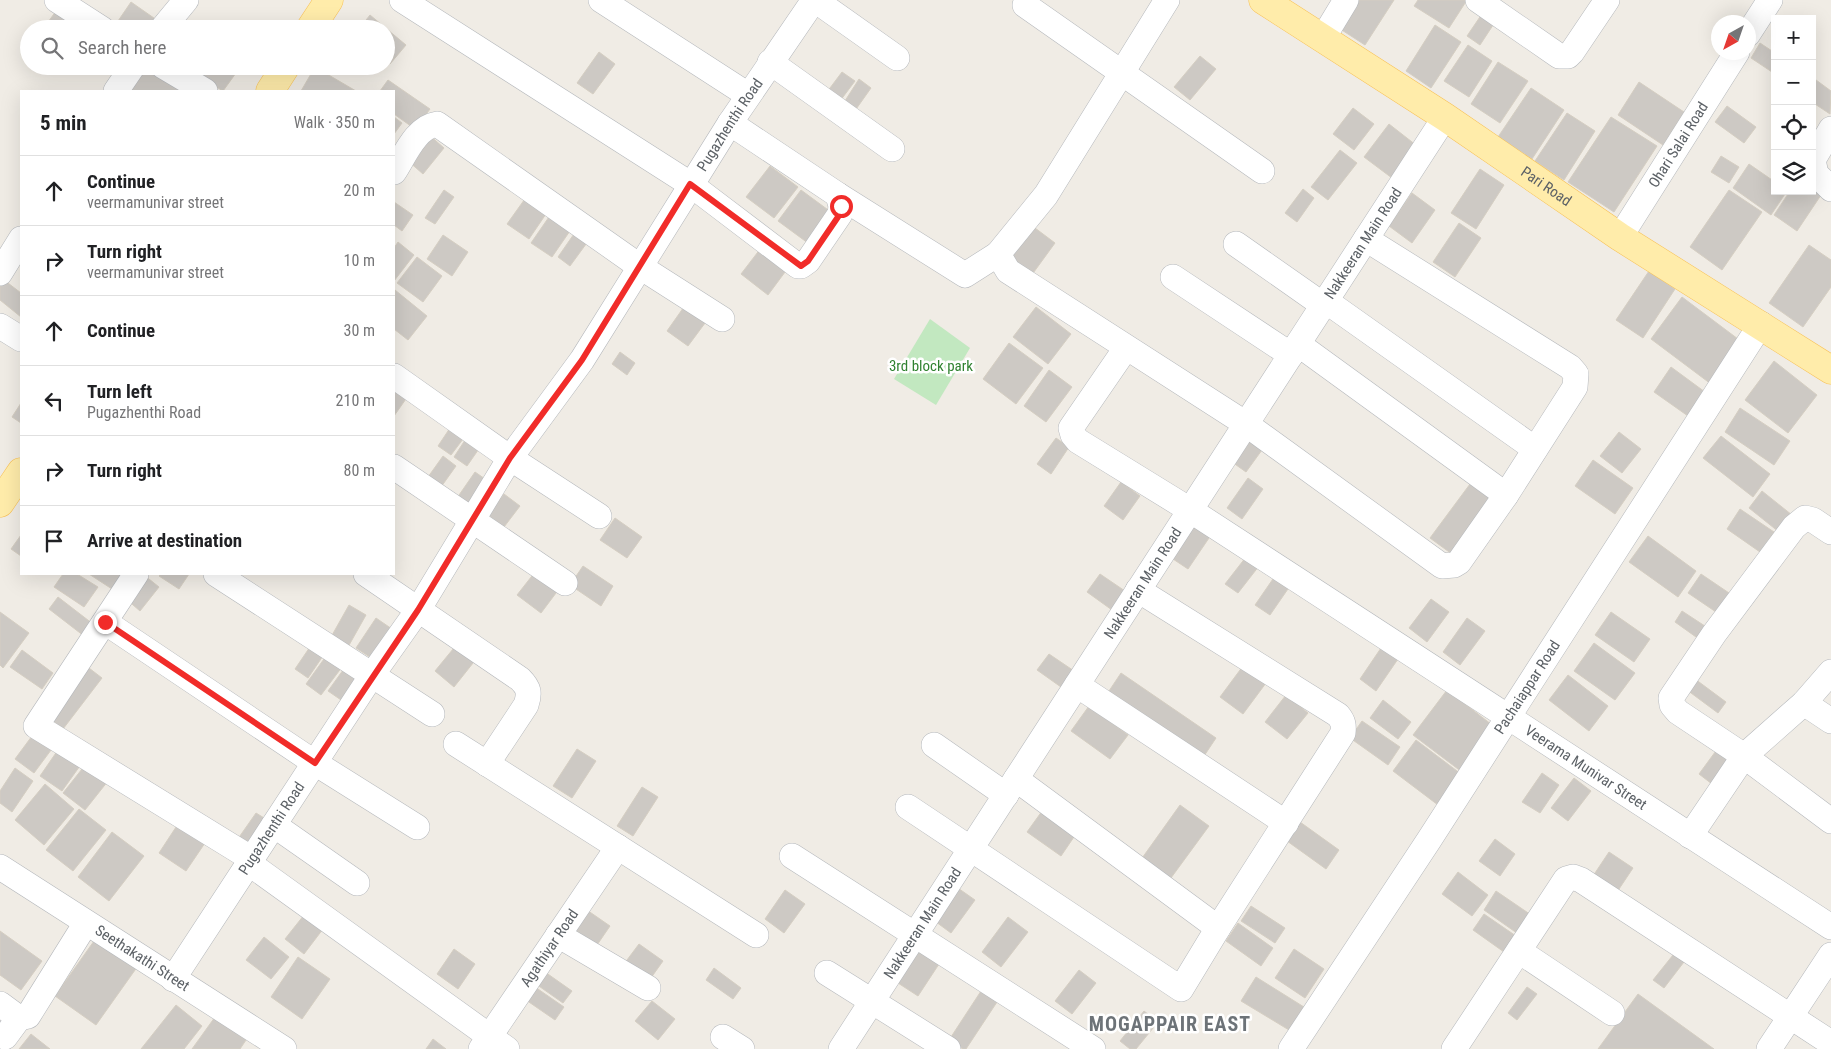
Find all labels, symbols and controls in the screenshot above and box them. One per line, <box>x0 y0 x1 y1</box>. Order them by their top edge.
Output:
north arrow <box>1711 15 1756 60</box>
map controls <box>1771 15 1816 195</box>
button: + <box>1771 15 1816 60</box>
search box <box>20 20 395 75</box>
icon: search <box>38 34 66 62</box>
text: Search here <box>78 36 166 59</box>
button: − <box>1771 60 1816 105</box>
street label: Pugazhenthi Road <box>693 75 767 175</box>
street label: Ohari Salai Road <box>1645 99 1712 191</box>
button: locate <box>1771 105 1816 150</box>
text: 5 min <box>40 111 87 135</box>
text: Walk · 350 m <box>294 113 375 132</box>
button: layers <box>1771 150 1816 195</box>
street label: Pari Road <box>1518 163 1575 210</box>
text: Continue <box>87 170 155 193</box>
icon: ahead <box>40 177 68 205</box>
text: 20 m <box>343 181 375 200</box>
street label: Nakkeeran Main Road <box>1320 184 1406 302</box>
text: veermamunivar street <box>87 193 224 212</box>
route start <box>830 195 853 218</box>
text: Turn right <box>87 240 162 263</box>
icon: right <box>40 247 68 275</box>
text: 10 m <box>343 251 375 270</box>
text: veermamunivar street <box>87 263 224 282</box>
icon: ahead <box>40 317 68 345</box>
text: Continue <box>87 319 155 342</box>
text: 30 m <box>343 321 375 340</box>
park label: 3rd block park <box>889 357 973 375</box>
text: Turn left <box>87 380 152 403</box>
icon: left <box>40 387 68 415</box>
text: 210 m <box>336 391 375 410</box>
text: Pugazhenthi Road <box>87 403 201 422</box>
icon: right <box>40 457 68 485</box>
text: Turn right <box>87 459 162 482</box>
text: 80 m <box>343 461 375 480</box>
street label: Nakkeeran Main Road <box>1100 524 1185 642</box>
icon: arrive <box>40 527 68 555</box>
text: Arrive at destination <box>87 529 242 552</box>
route end <box>94 611 117 634</box>
street label: Pachaiappar Road <box>1491 637 1564 737</box>
street label: Veerama Munivar Street <box>1522 721 1650 814</box>
street label: Pugazhenthi Road <box>235 779 308 878</box>
street label: Nakkeeran Main Road <box>880 864 965 982</box>
street label: Agathiyar Road <box>517 906 582 990</box>
street label: Seethakathi Street <box>92 921 193 995</box>
district label: MOGAPPAIR EAST <box>1089 1012 1251 1036</box>

